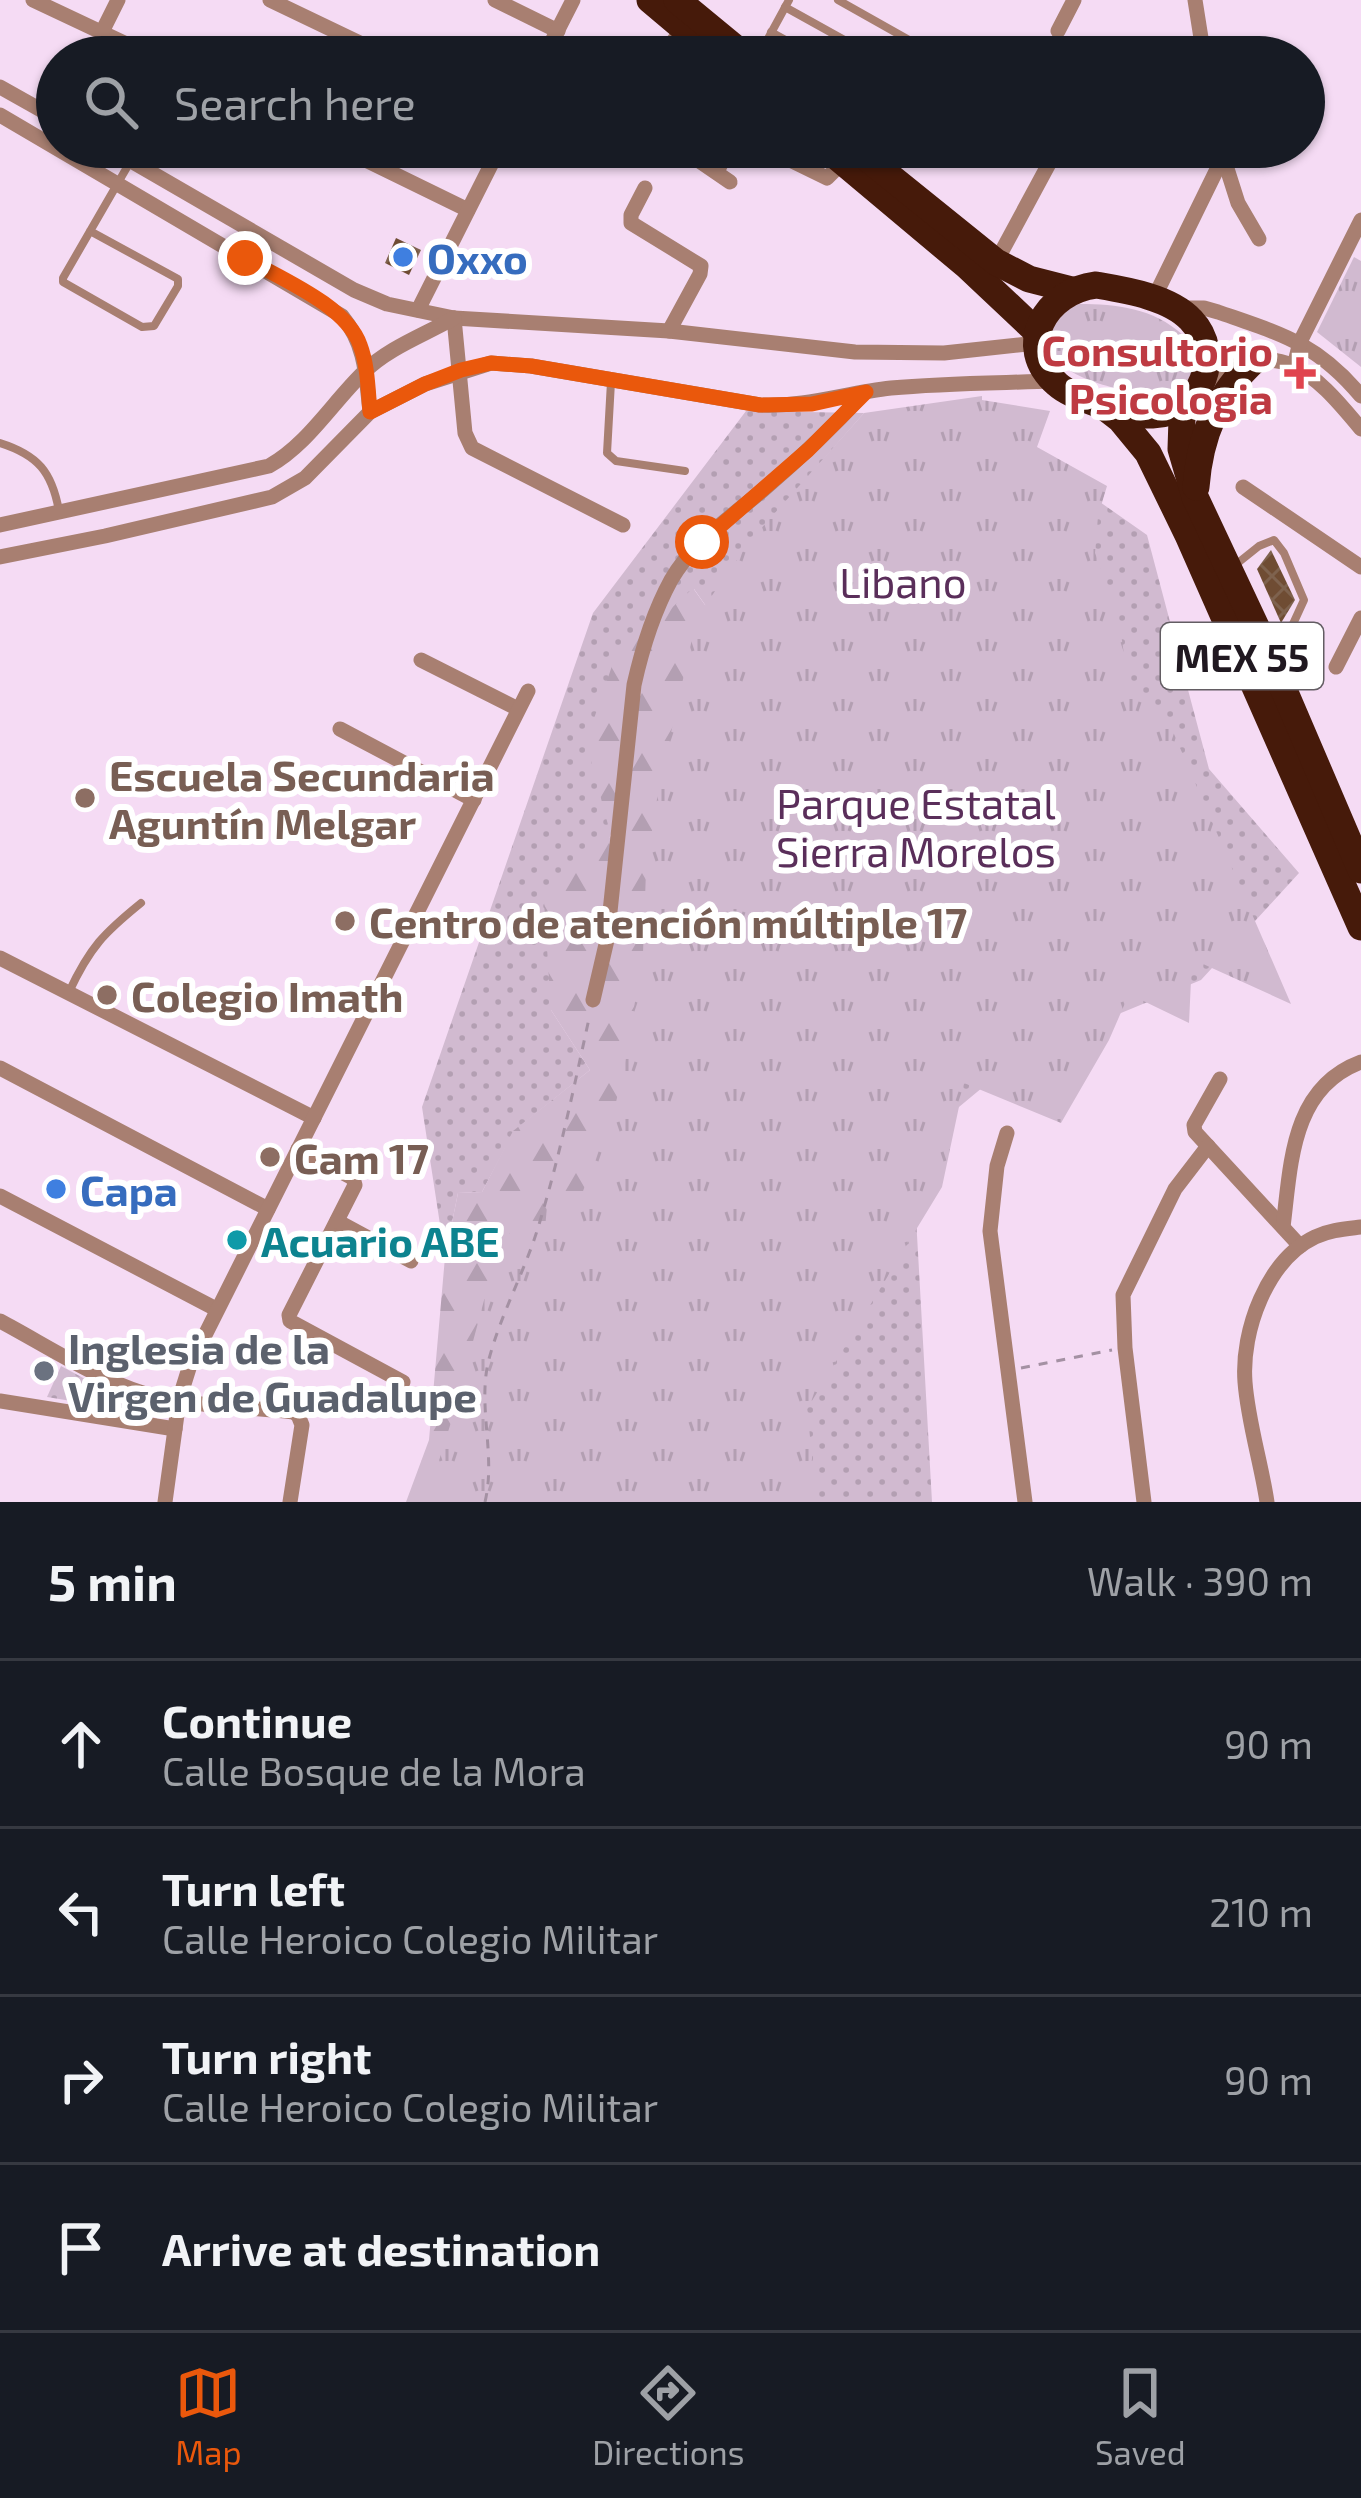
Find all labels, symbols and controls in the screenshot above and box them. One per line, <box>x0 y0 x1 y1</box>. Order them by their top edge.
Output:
search box <box>36 36 1325 168</box>
icon: search <box>78 69 144 135</box>
text: Search here <box>174 75 416 129</box>
route end <box>218 231 272 285</box>
place label: Oxxo <box>427 232 528 282</box>
marker: Oxxo <box>390 244 416 270</box>
place label: Consultorio Psicologia <box>1042 324 1273 422</box>
marker: Consultorio Psicologia <box>1284 357 1316 389</box>
route start <box>675 515 729 569</box>
park label: Libano <box>839 556 967 606</box>
road number: MEX 55 <box>1161 623 1323 689</box>
place label: Escuela Secundaria Aguntín Melgar <box>109 749 495 847</box>
park label: Parque Estatal Sierra Morelos <box>776 777 1056 875</box>
marker: Escuela Secundaria Aguntín Melgar <box>72 785 98 811</box>
place label: Centro de atención múltiple 17 <box>369 896 967 946</box>
marker: Centro de atención múltiple 17 <box>332 908 358 934</box>
place label: Colegio Imath <box>131 970 403 1020</box>
marker: Colegio Imath <box>94 982 120 1008</box>
place label: Cam 17 <box>294 1132 429 1182</box>
marker: Cam 17 <box>257 1144 283 1170</box>
place label: Capa <box>80 1164 178 1214</box>
marker: Capa <box>43 1176 69 1202</box>
place label: Acuario ABE <box>261 1215 500 1265</box>
marker: Acuario ABE <box>224 1227 250 1253</box>
place label: Inglesia de la Virgen de Guadalupe <box>68 1322 477 1420</box>
marker: Inglesia de la Virgen de Guadalupe <box>31 1358 57 1384</box>
text: 5 min <box>48 1550 177 1611</box>
text: Walk · 390 m <box>1087 1557 1313 1604</box>
text: Continue <box>162 1693 352 1747</box>
icon: ahead <box>48 1711 114 1777</box>
text: 90 m <box>1224 1720 1313 1767</box>
text: Calle Bosque de la Mora <box>162 1747 586 1794</box>
text: Turn left <box>162 1861 345 1915</box>
icon: left <box>48 1879 114 1945</box>
text: 210 m <box>1209 1888 1313 1935</box>
text: Calle Heroico Colegio Militar <box>162 1915 658 1962</box>
text: Turn right <box>162 2029 371 2083</box>
icon: right <box>48 2047 114 2113</box>
text: 90 m <box>1224 2056 1313 2103</box>
text: Calle Heroico Colegio Militar <box>162 2083 658 2130</box>
icon: arrive <box>48 2215 114 2281</box>
text: Arrive at destination <box>162 2221 600 2275</box>
tab: Map <box>175 2360 242 2472</box>
tab: Directions <box>592 2360 744 2472</box>
tab: Saved <box>1095 2360 1186 2472</box>

